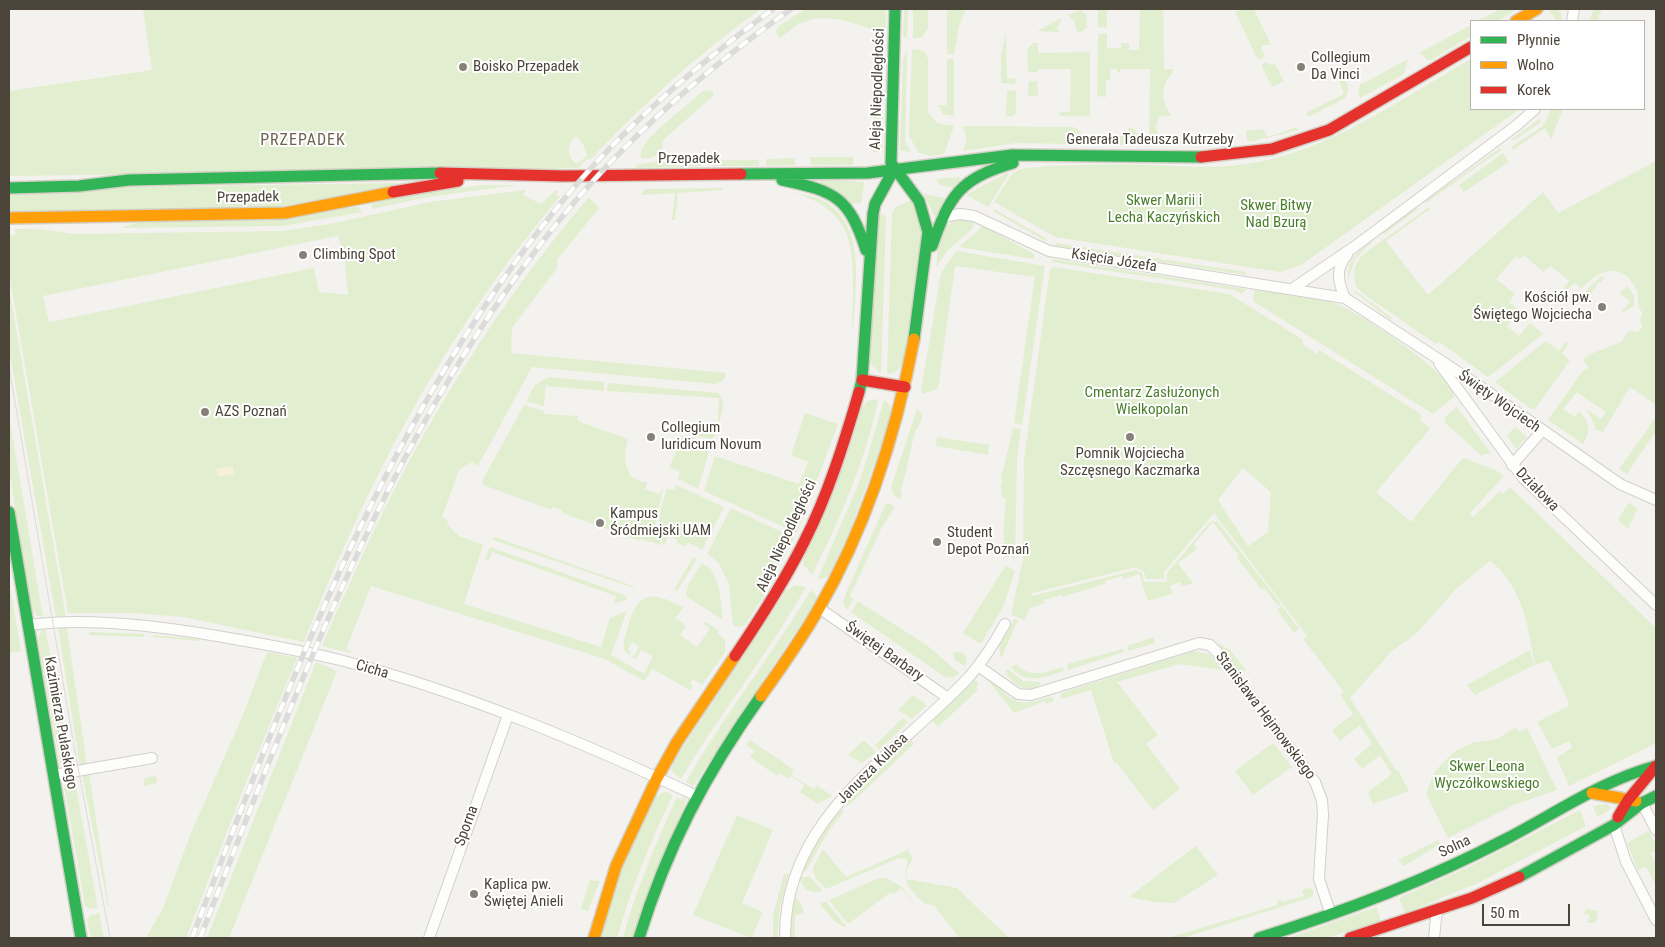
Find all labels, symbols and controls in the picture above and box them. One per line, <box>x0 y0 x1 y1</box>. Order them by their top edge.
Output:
legend <box>1470 20 1645 110</box>
street label: Aleja Niepodległości <box>867 28 889 150</box>
text: Płynnie <box>1517 31 1560 49</box>
place label: Collegium Da Vinci <box>1311 49 1370 84</box>
text: Wolno <box>1517 56 1554 74</box>
place label: Boisko Przepadek <box>473 58 579 76</box>
marker: Boisko Przepadek <box>457 61 469 73</box>
marker: Collegium Da Vinci <box>1295 61 1307 73</box>
text: Korek <box>1517 81 1551 99</box>
district label: PRZEPADEK <box>259 131 347 151</box>
street label: Generała Tadeusza Kutrzeby <box>1066 131 1234 149</box>
street label: Przepadek <box>658 150 720 168</box>
street label: Przepadek <box>217 188 279 208</box>
park label: Skwer Marii i Lecha Kaczyńskich <box>1108 192 1220 227</box>
park label: Skwer Bitwy Nad Bzurą <box>1240 197 1312 232</box>
street label: Księcia Józefa <box>1070 245 1158 277</box>
place label: Climbing Spot <box>313 246 396 264</box>
marker: Climbing Spot <box>297 249 309 261</box>
place label: Kościół pw. Świętego Wojciecha <box>1473 289 1592 324</box>
marker: Kościół pw. Świętego Wojciecha <box>1596 301 1608 313</box>
street label: Święty Wojciech <box>1455 367 1543 437</box>
park label: Cmentarz Zasłużonych Wielkopolan <box>1085 384 1219 419</box>
place label: AZS Poznań <box>215 403 287 421</box>
marker: AZS Poznań <box>199 406 211 418</box>
place label: Collegium Iuridicum Novum <box>661 419 761 454</box>
marker: Collegium Iuridicum Novum <box>645 431 657 443</box>
marker: Pomnik Wojciecha Szczęsnego Kaczmarka <box>1124 431 1136 443</box>
place label: Pomnik Wojciecha Szczęsnego Kaczmarka <box>1060 445 1200 480</box>
street label: Działowa <box>1512 465 1562 515</box>
street label: Aleja Niepodległości <box>753 477 821 595</box>
place label: Kampus Śródmiejski UAM <box>610 505 711 540</box>
marker: Kampus Śródmiejski UAM <box>594 517 606 529</box>
place label: Student Depot Poznań <box>947 524 1029 559</box>
marker: Student Depot Poznań <box>931 536 943 548</box>
street label: Świętej Barbary <box>841 618 927 686</box>
street label: Stanisława Hejmowskiego <box>1211 648 1319 784</box>
street label: Kazimierza Pułaskiego <box>39 655 81 791</box>
street label: Cicha <box>353 657 391 683</box>
street label: Janusza Kulasa <box>834 730 912 808</box>
park label: Skwer Leona Wyczółkowskiego <box>1434 758 1540 793</box>
street label: Sporna <box>451 803 483 849</box>
street label: Solna <box>1436 832 1474 862</box>
place label: Kaplica pw. Świętej Anieli <box>484 876 564 911</box>
marker: Kaplica pw. Świętej Anieli <box>468 888 480 900</box>
scale bar <box>1485 894 1572 926</box>
text: 50 m <box>1490 904 1520 922</box>

